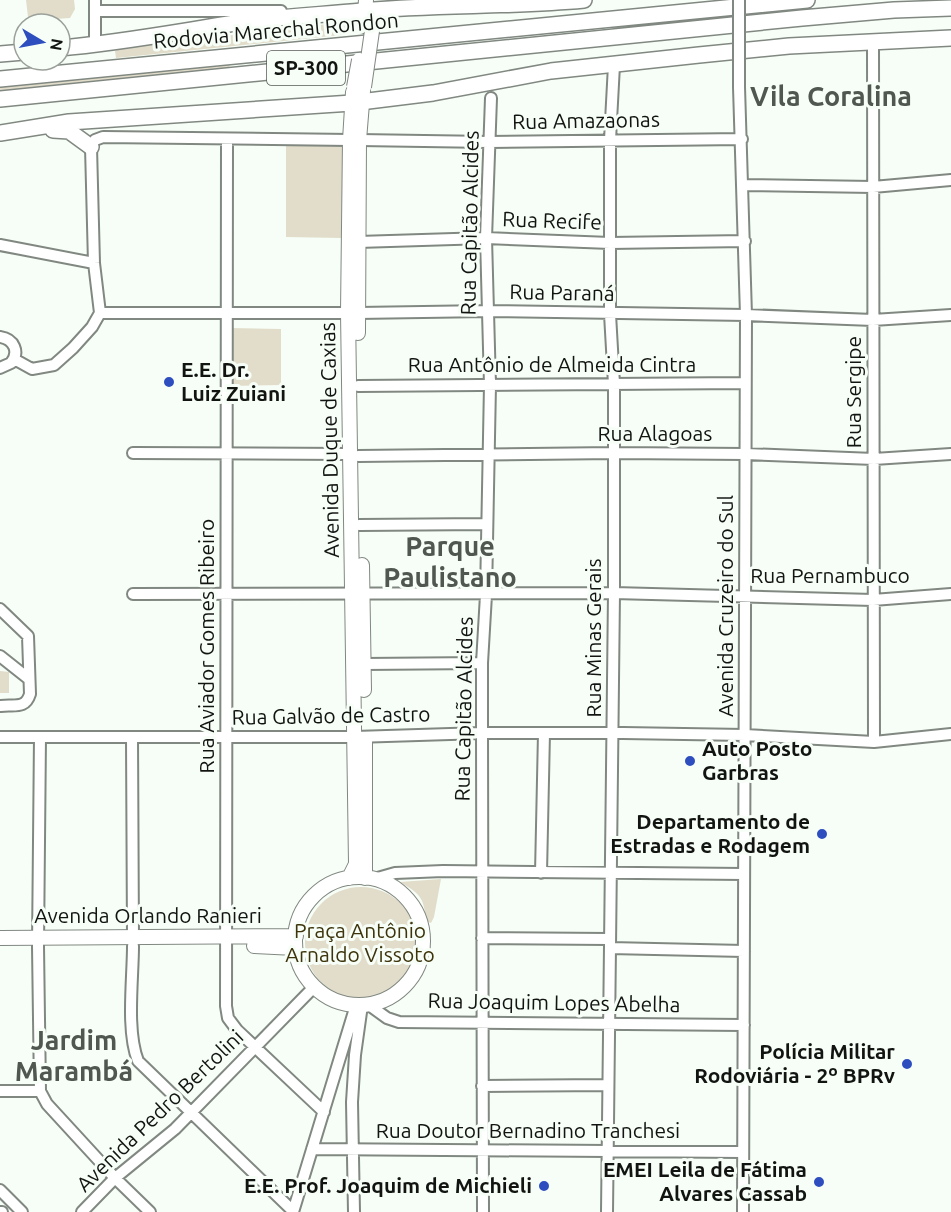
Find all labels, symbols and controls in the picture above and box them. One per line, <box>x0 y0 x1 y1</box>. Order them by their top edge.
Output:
street label: Rodovia Marechal Rondon <box>152 7 400 53</box>
north arrow <box>12 12 72 72</box>
text: N <box>47 37 67 52</box>
road number: SP-300 <box>267 51 345 85</box>
district label: Vila Coralina <box>750 81 912 111</box>
street label: Rua Amazaonas <box>512 107 660 133</box>
street label: Rua Capitão Alcides <box>455 130 483 316</box>
street label: Rua Recife <box>502 206 602 234</box>
street label: Rua Paraná <box>509 279 615 305</box>
street label: Avenida Duque de Caxias <box>315 322 343 558</box>
street label: Rua Sergipe <box>841 336 865 448</box>
street label: Rua Antônio de Almeida Cintra <box>408 352 696 376</box>
place label: E.E. Dr. Luiz Zuiani <box>181 357 286 405</box>
marker: E.E. Dr. Luiz Zuiani <box>162 375 176 389</box>
street label: Rua Alagoas <box>598 421 712 445</box>
street label: Avenida Cruzeiro do Sul <box>713 495 737 717</box>
street label: Rua Aviador Gomes Ribeiro <box>194 519 218 773</box>
district label: Parque Paulistano <box>383 531 517 592</box>
street label: Rua Minas Gerais <box>581 558 605 718</box>
street label: Rua Pernambuco <box>750 563 910 587</box>
street label: Rua Capitão Alcides <box>449 616 477 802</box>
street label: Rua Galvão de Castro <box>231 701 431 729</box>
place label: Auto Posto Garbras <box>702 736 812 784</box>
marker: Auto Posto Garbras <box>683 754 697 768</box>
place label: Departamento de Estradas e Rodagem <box>610 809 810 857</box>
marker: Departamento de Estradas e Rodagem <box>815 827 829 841</box>
street label: Avenida Orlando Ranieri <box>34 903 262 927</box>
park label: Praça Antônio Arnaldo Vissoto <box>285 918 435 966</box>
street label: Rua Joaquim Lopes Abelha <box>427 988 681 1016</box>
street label: Avenida Pedro Bertolini <box>71 1024 248 1196</box>
district label: Jardim Marambá <box>15 1025 133 1086</box>
place label: Polícia Militar Rodoviária - 2º BPRv <box>694 1039 895 1087</box>
marker: Polícia Militar Rodoviária - 2º BPRv <box>900 1057 914 1071</box>
street label: Rua Doutor Bernadino Tranchesi <box>376 1118 680 1142</box>
place label: EMEI Leila de Fátima Alvares Cassab <box>603 1157 807 1205</box>
place label: E.E. Prof. Joaquim de Michieli <box>244 1173 532 1197</box>
marker: EMEI Leila de Fátima Alvares Cassab <box>812 1175 826 1189</box>
marker: E.E. Prof. Joaquim de Michieli <box>537 1179 551 1193</box>

